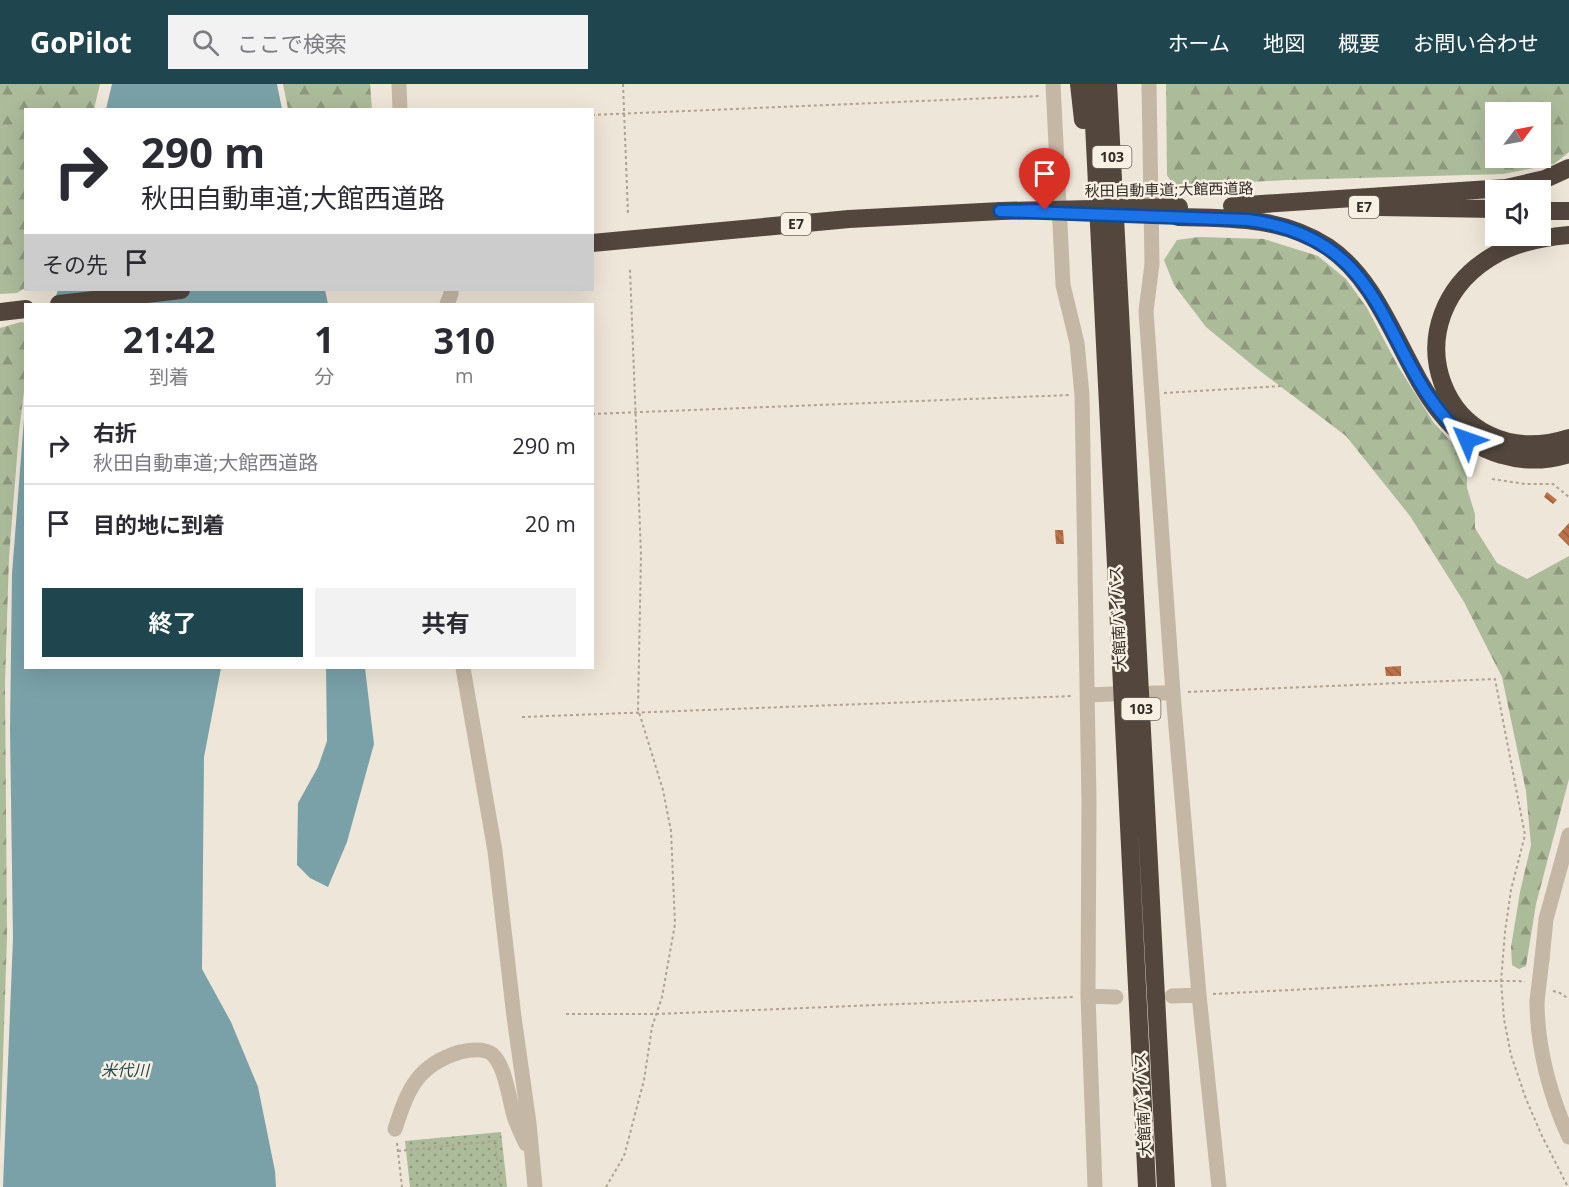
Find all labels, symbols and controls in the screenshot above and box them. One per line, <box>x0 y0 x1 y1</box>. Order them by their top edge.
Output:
search box <box>168 15 588 69</box>
text: GoPilot <box>30 23 132 61</box>
icon: search <box>189 26 222 59</box>
text: ここで検索 <box>237 28 347 58</box>
text: ホーム <box>1168 29 1230 57</box>
text: 地図 <box>1263 29 1305 57</box>
text: 概要 <box>1338 29 1380 57</box>
text: お問い合わせ <box>1413 29 1539 57</box>
north arrow <box>1485 102 1551 168</box>
map controls <box>1485 102 1551 246</box>
text: 290 m <box>141 123 265 180</box>
icon: right <box>42 132 120 210</box>
road number: 103 <box>1092 146 1132 168</box>
pin <box>1019 148 1070 210</box>
icon: arrive <box>1028 157 1061 190</box>
street label: 秋田自動車道;大館西道路 <box>1084 178 1254 200</box>
text: 秋田自動車道;大館西道路 <box>141 179 445 216</box>
button: sound <box>1485 180 1551 246</box>
road number: E7 <box>1349 196 1379 218</box>
road number: E7 <box>781 213 811 235</box>
icon: arrive <box>120 246 153 279</box>
text: その先 <box>42 249 108 279</box>
text: 21:42 <box>123 315 215 364</box>
text: 1 <box>314 315 335 364</box>
text: 310 <box>433 316 495 365</box>
text: m <box>455 362 474 389</box>
text: 到着 <box>149 363 189 390</box>
text: 分 <box>314 363 334 390</box>
position arrow <box>1435 408 1499 472</box>
text: 右折 <box>93 417 137 447</box>
icon: right <box>42 429 75 462</box>
text: 290 m <box>512 430 576 460</box>
text: 秋田自動車道;大館西道路 <box>93 449 318 476</box>
icon: arrive <box>42 507 75 540</box>
text: 20 m <box>525 508 576 538</box>
text: 目的地に到着 <box>93 509 225 539</box>
street label: 大館南バイパス <box>1104 565 1130 671</box>
button: 終了 <box>42 588 303 657</box>
button: 共有 <box>315 588 576 657</box>
road number: 103 <box>1122 698 1160 720</box>
street label: 大館南バイパス <box>1129 1051 1155 1157</box>
water label: 米代川 <box>101 1059 151 1081</box>

